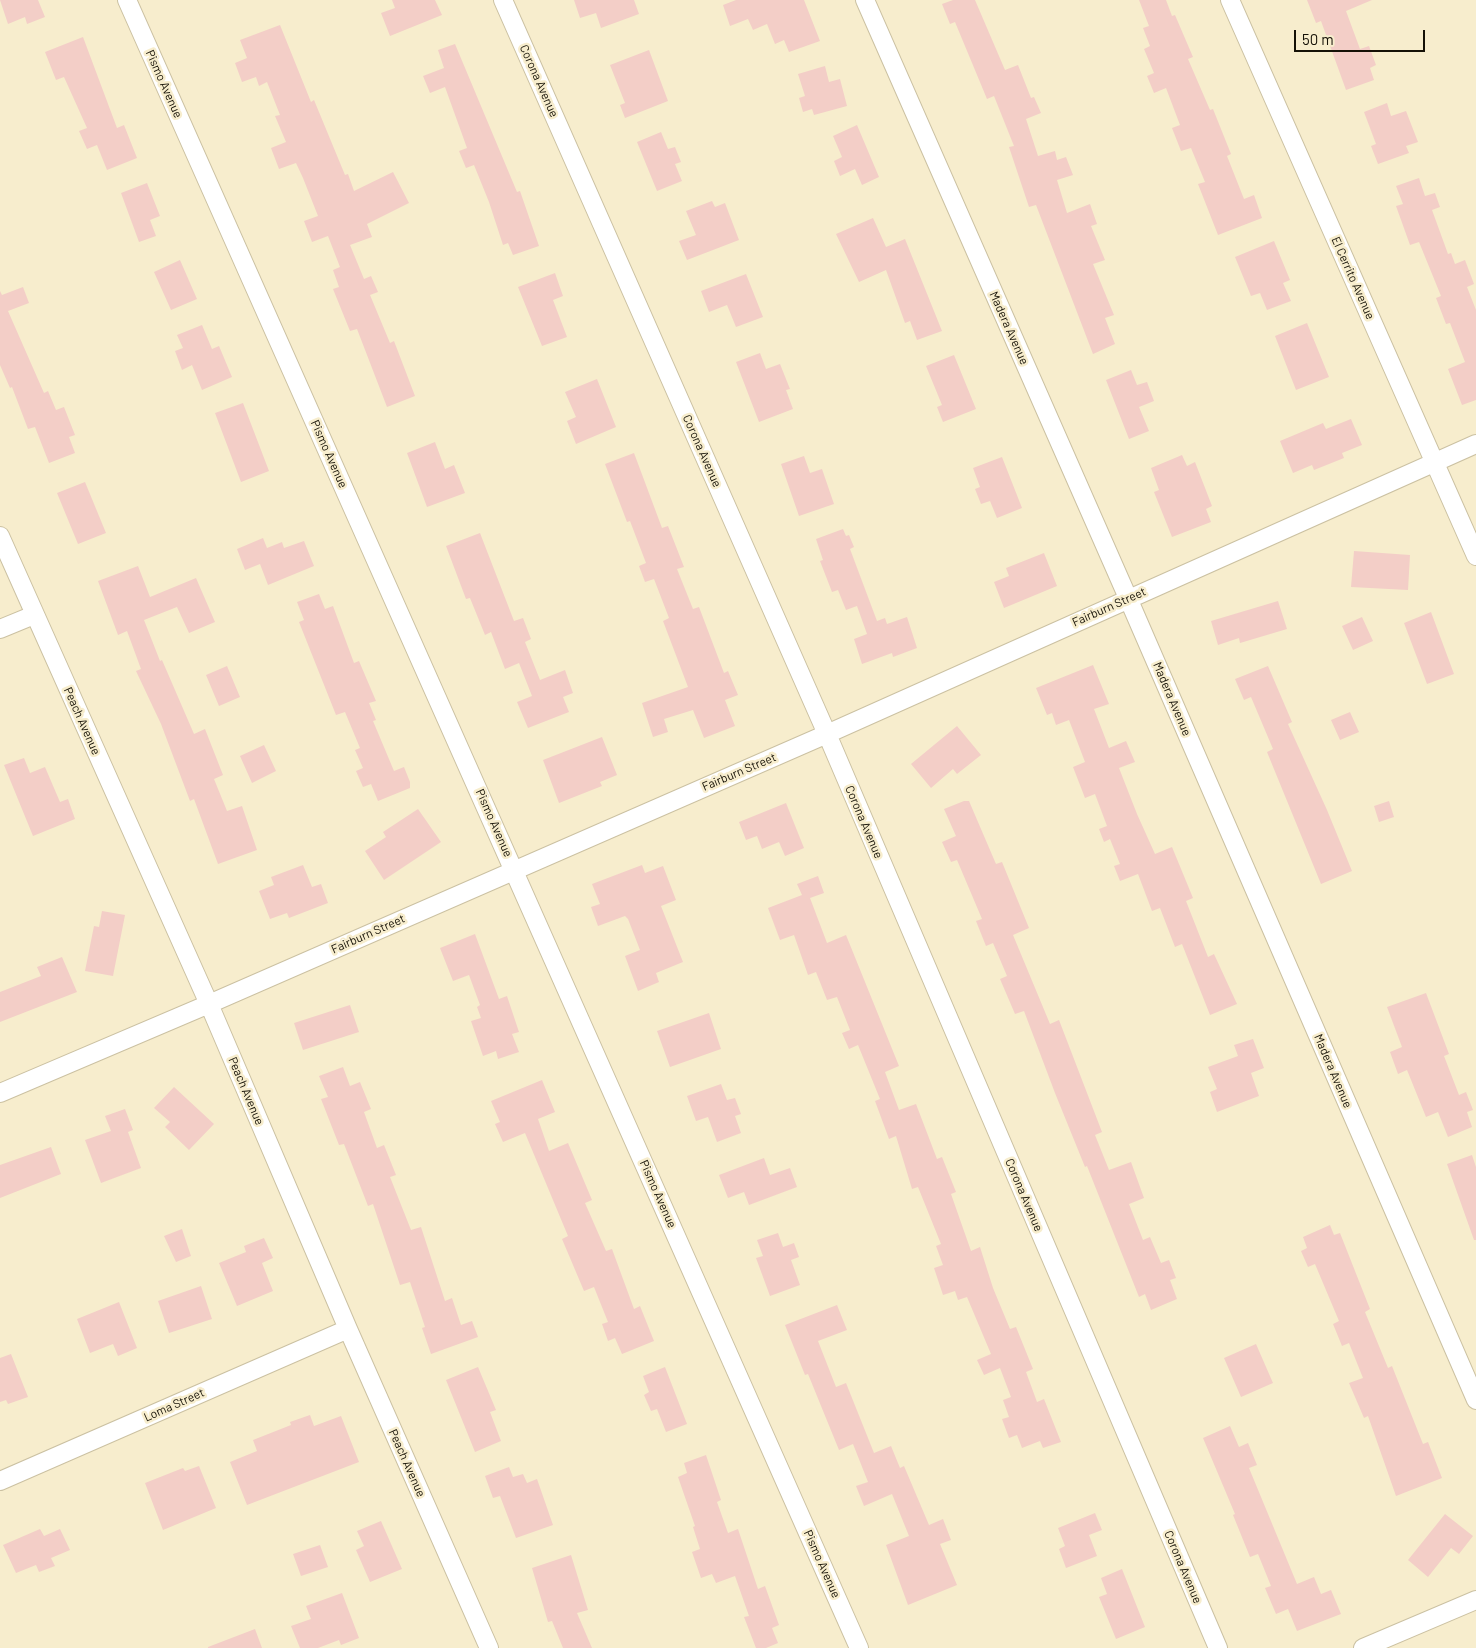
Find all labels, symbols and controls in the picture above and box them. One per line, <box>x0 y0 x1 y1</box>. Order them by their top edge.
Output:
scale bar <box>1296 20 1427 52</box>
text: 50 m <box>1302 30 1334 48</box>
street label: Corona Avenue <box>517 43 561 119</box>
street label: Pismo Avenue <box>143 48 185 120</box>
street label: El Cerrito Avenue <box>1328 234 1378 322</box>
street label: Madera Avenue <box>986 289 1032 367</box>
street label: Corona Avenue <box>680 413 724 489</box>
street label: Pismo Avenue <box>308 418 350 490</box>
street label: Fairburn Street <box>1070 584 1148 630</box>
street label: Madera Avenue <box>1150 660 1194 738</box>
street label: Peach Avenue <box>61 685 103 757</box>
street label: Fairburn Street <box>700 750 778 794</box>
street label: Corona Avenue <box>842 783 886 861</box>
street label: Pismo Avenue <box>473 787 515 859</box>
street label: Fairburn Street <box>329 911 407 957</box>
street label: Madera Avenue <box>1311 1032 1355 1110</box>
street label: Peach Avenue <box>225 1055 267 1127</box>
street label: Corona Avenue <box>1002 1156 1046 1234</box>
street label: Pismo Avenue <box>637 1158 679 1230</box>
street label: Loma Street <box>142 1385 206 1425</box>
street label: Peach Avenue <box>386 1427 428 1499</box>
street label: Pismo Avenue <box>801 1528 843 1600</box>
street label: Corona Avenue <box>1161 1528 1205 1606</box>

